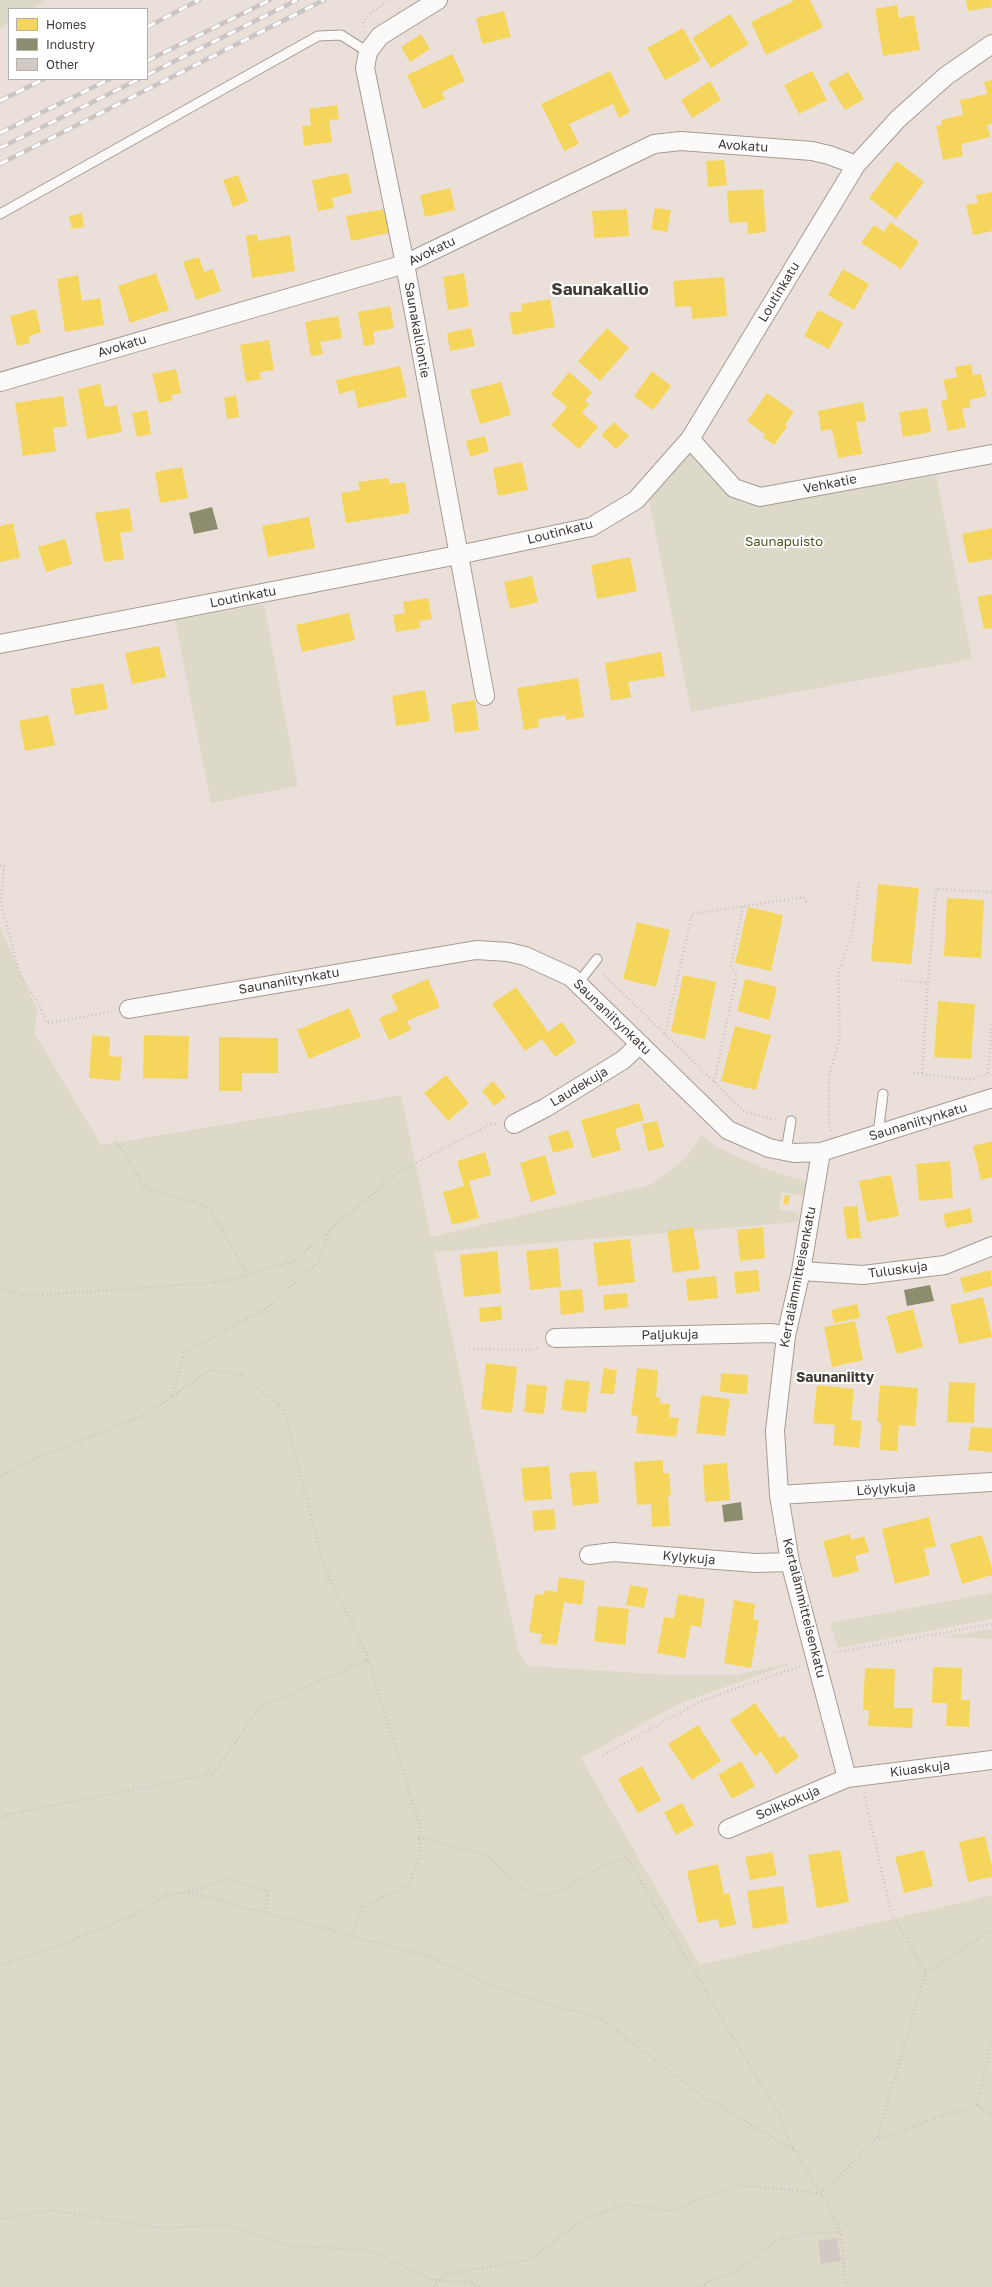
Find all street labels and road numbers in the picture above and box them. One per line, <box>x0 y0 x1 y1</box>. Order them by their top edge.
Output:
street label: Avokatu <box>717 136 769 156</box>
street label: Avokatu <box>406 233 458 269</box>
street label: Loutinkatu <box>755 259 803 325</box>
street label: Saunakalliontie <box>401 281 433 379</box>
street label: Avokatu <box>96 331 148 361</box>
street label: Vehkatie <box>802 471 858 497</box>
street label: Loutinkatu <box>526 516 594 548</box>
street label: Loutinkatu <box>209 583 277 611</box>
street label: Saunaniitynkatu <box>237 964 341 998</box>
street label: Saunaniitynkatu <box>570 976 654 1058</box>
street label: Laudekuja <box>547 1064 611 1110</box>
street label: Saunaniitynkatu <box>867 1100 969 1144</box>
street label: Kertalämmitteisenkatu <box>777 1205 819 1349</box>
street label: Tuluskuja <box>867 1259 929 1281</box>
street label: Paljukuja <box>641 1327 699 1343</box>
street label: Löylykuja <box>856 1479 916 1499</box>
street label: Kertalämmitteisenkatu <box>779 1537 829 1679</box>
street label: Kylykuja <box>662 1548 716 1568</box>
street label: Kiuaskuja <box>889 1758 951 1780</box>
street label: Soikkokuja <box>754 1783 822 1823</box>

